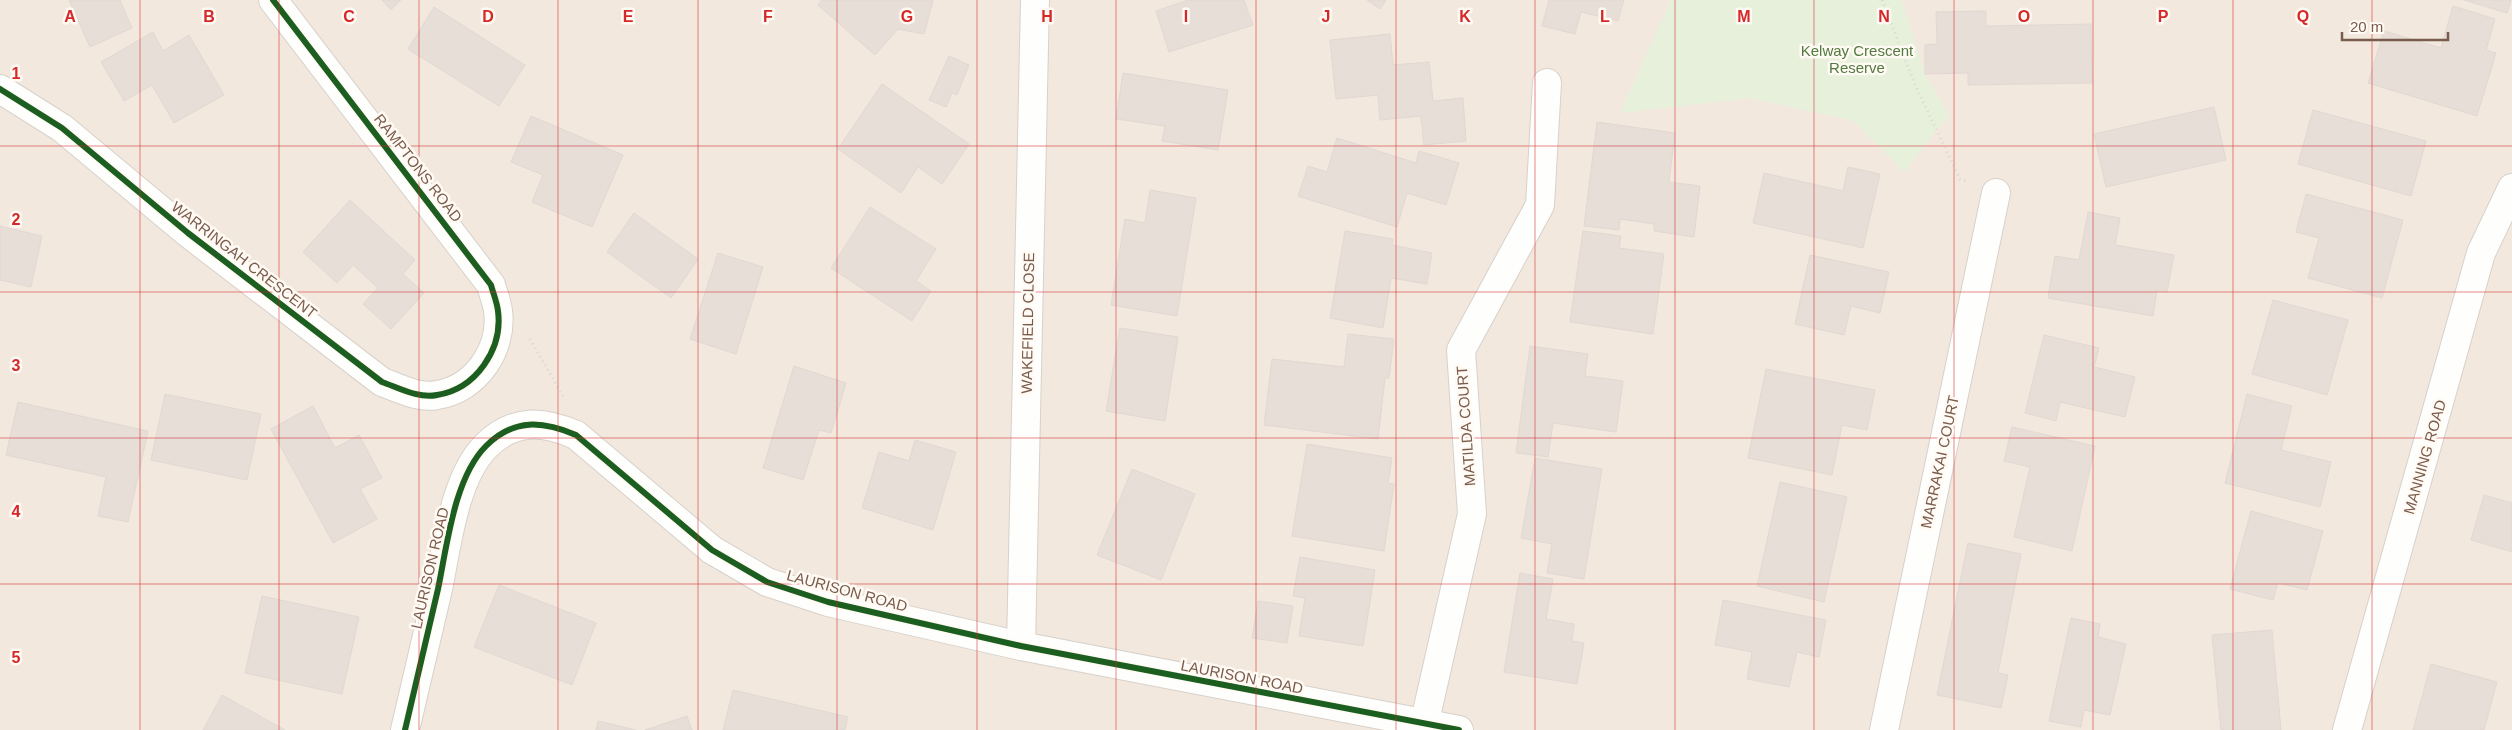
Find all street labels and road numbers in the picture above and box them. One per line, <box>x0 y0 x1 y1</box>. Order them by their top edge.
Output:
street label: RAMPTONS ROAD <box>371 110 466 225</box>
street label: WARRINGAH CRESCENT <box>168 198 320 322</box>
street label: WAKEFIELD CLOSE <box>1018 252 1037 394</box>
street label: MATILDA COURT <box>1453 365 1478 487</box>
street label: MARRAKAI COURT <box>1917 394 1962 530</box>
street label: MANNING ROAD <box>2400 397 2449 516</box>
street label: LAURISON ROAD <box>407 505 452 630</box>
street label: LAURISON ROAD <box>785 566 909 615</box>
street label: LAURISON ROAD <box>1180 656 1305 697</box>

